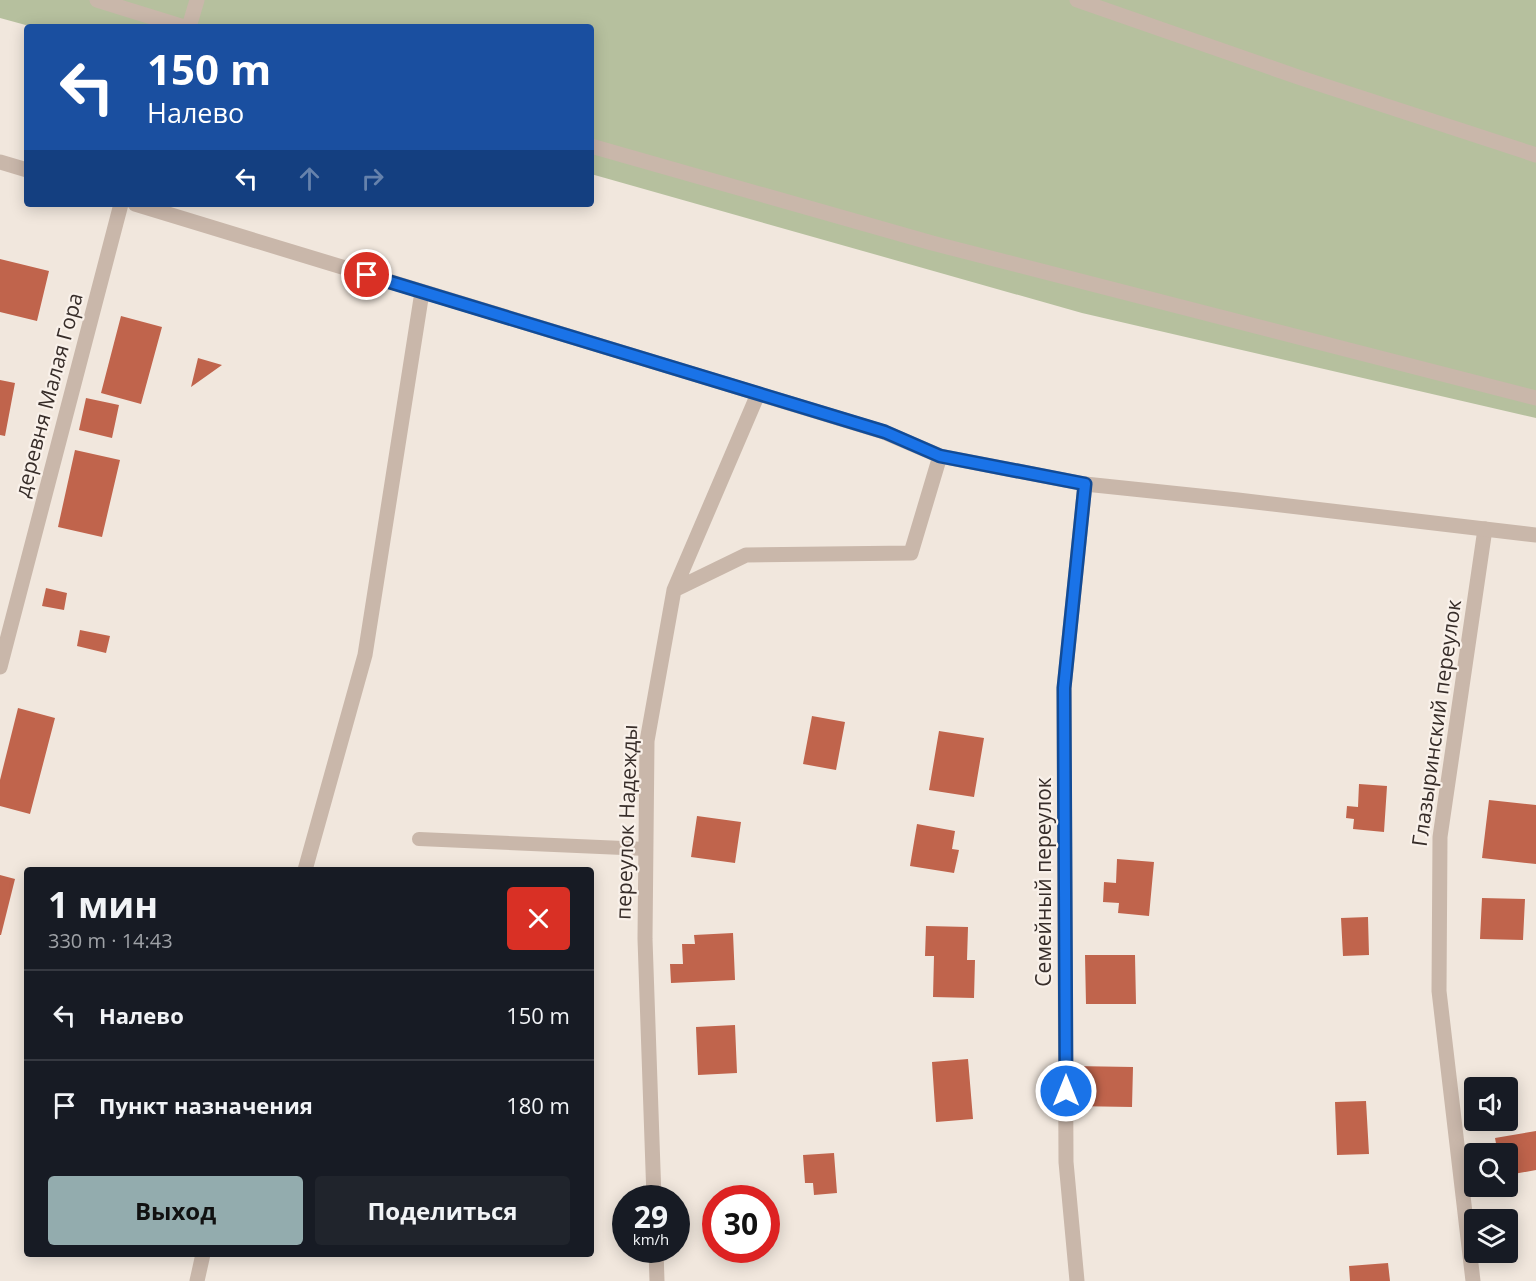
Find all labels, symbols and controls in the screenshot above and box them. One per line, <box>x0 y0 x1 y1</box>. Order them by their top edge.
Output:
text: 150 m <box>147 40 271 97</box>
icon: left <box>48 48 126 126</box>
text: Налево <box>147 94 244 131</box>
icon: left <box>230 162 263 195</box>
icon: ahead <box>293 162 326 195</box>
icon: right <box>356 162 389 195</box>
pin <box>341 249 392 300</box>
icon: arrive <box>350 258 383 291</box>
street label: деревня Малая Гора <box>7 290 89 500</box>
street label: Глазыринский переулок <box>1405 598 1467 848</box>
street label: переулок Надежды <box>609 724 643 920</box>
street label: Семейный переулок <box>1029 777 1057 987</box>
text: 1 мин <box>48 880 158 929</box>
button: close <box>507 887 570 950</box>
text: 330 m · 14:43 <box>48 927 173 954</box>
icon: left <box>48 999 81 1032</box>
text: Налево <box>99 1000 184 1030</box>
text: 150 m <box>506 1000 570 1030</box>
position arrow <box>1034 1059 1098 1123</box>
map controls <box>1464 1077 1518 1263</box>
button: sound <box>1464 1077 1518 1131</box>
icon: arrive <box>48 1089 81 1122</box>
text: Пункт назначения <box>99 1090 313 1120</box>
text: 180 m <box>506 1090 570 1120</box>
button: search <box>1464 1143 1518 1197</box>
button: Выход <box>48 1176 303 1245</box>
button: Поделиться <box>315 1176 570 1245</box>
speed limit sign: 30 <box>702 1185 780 1263</box>
text: 29 <box>634 1196 668 1237</box>
button: layers <box>1464 1209 1518 1263</box>
text: km/h <box>633 1229 669 1249</box>

